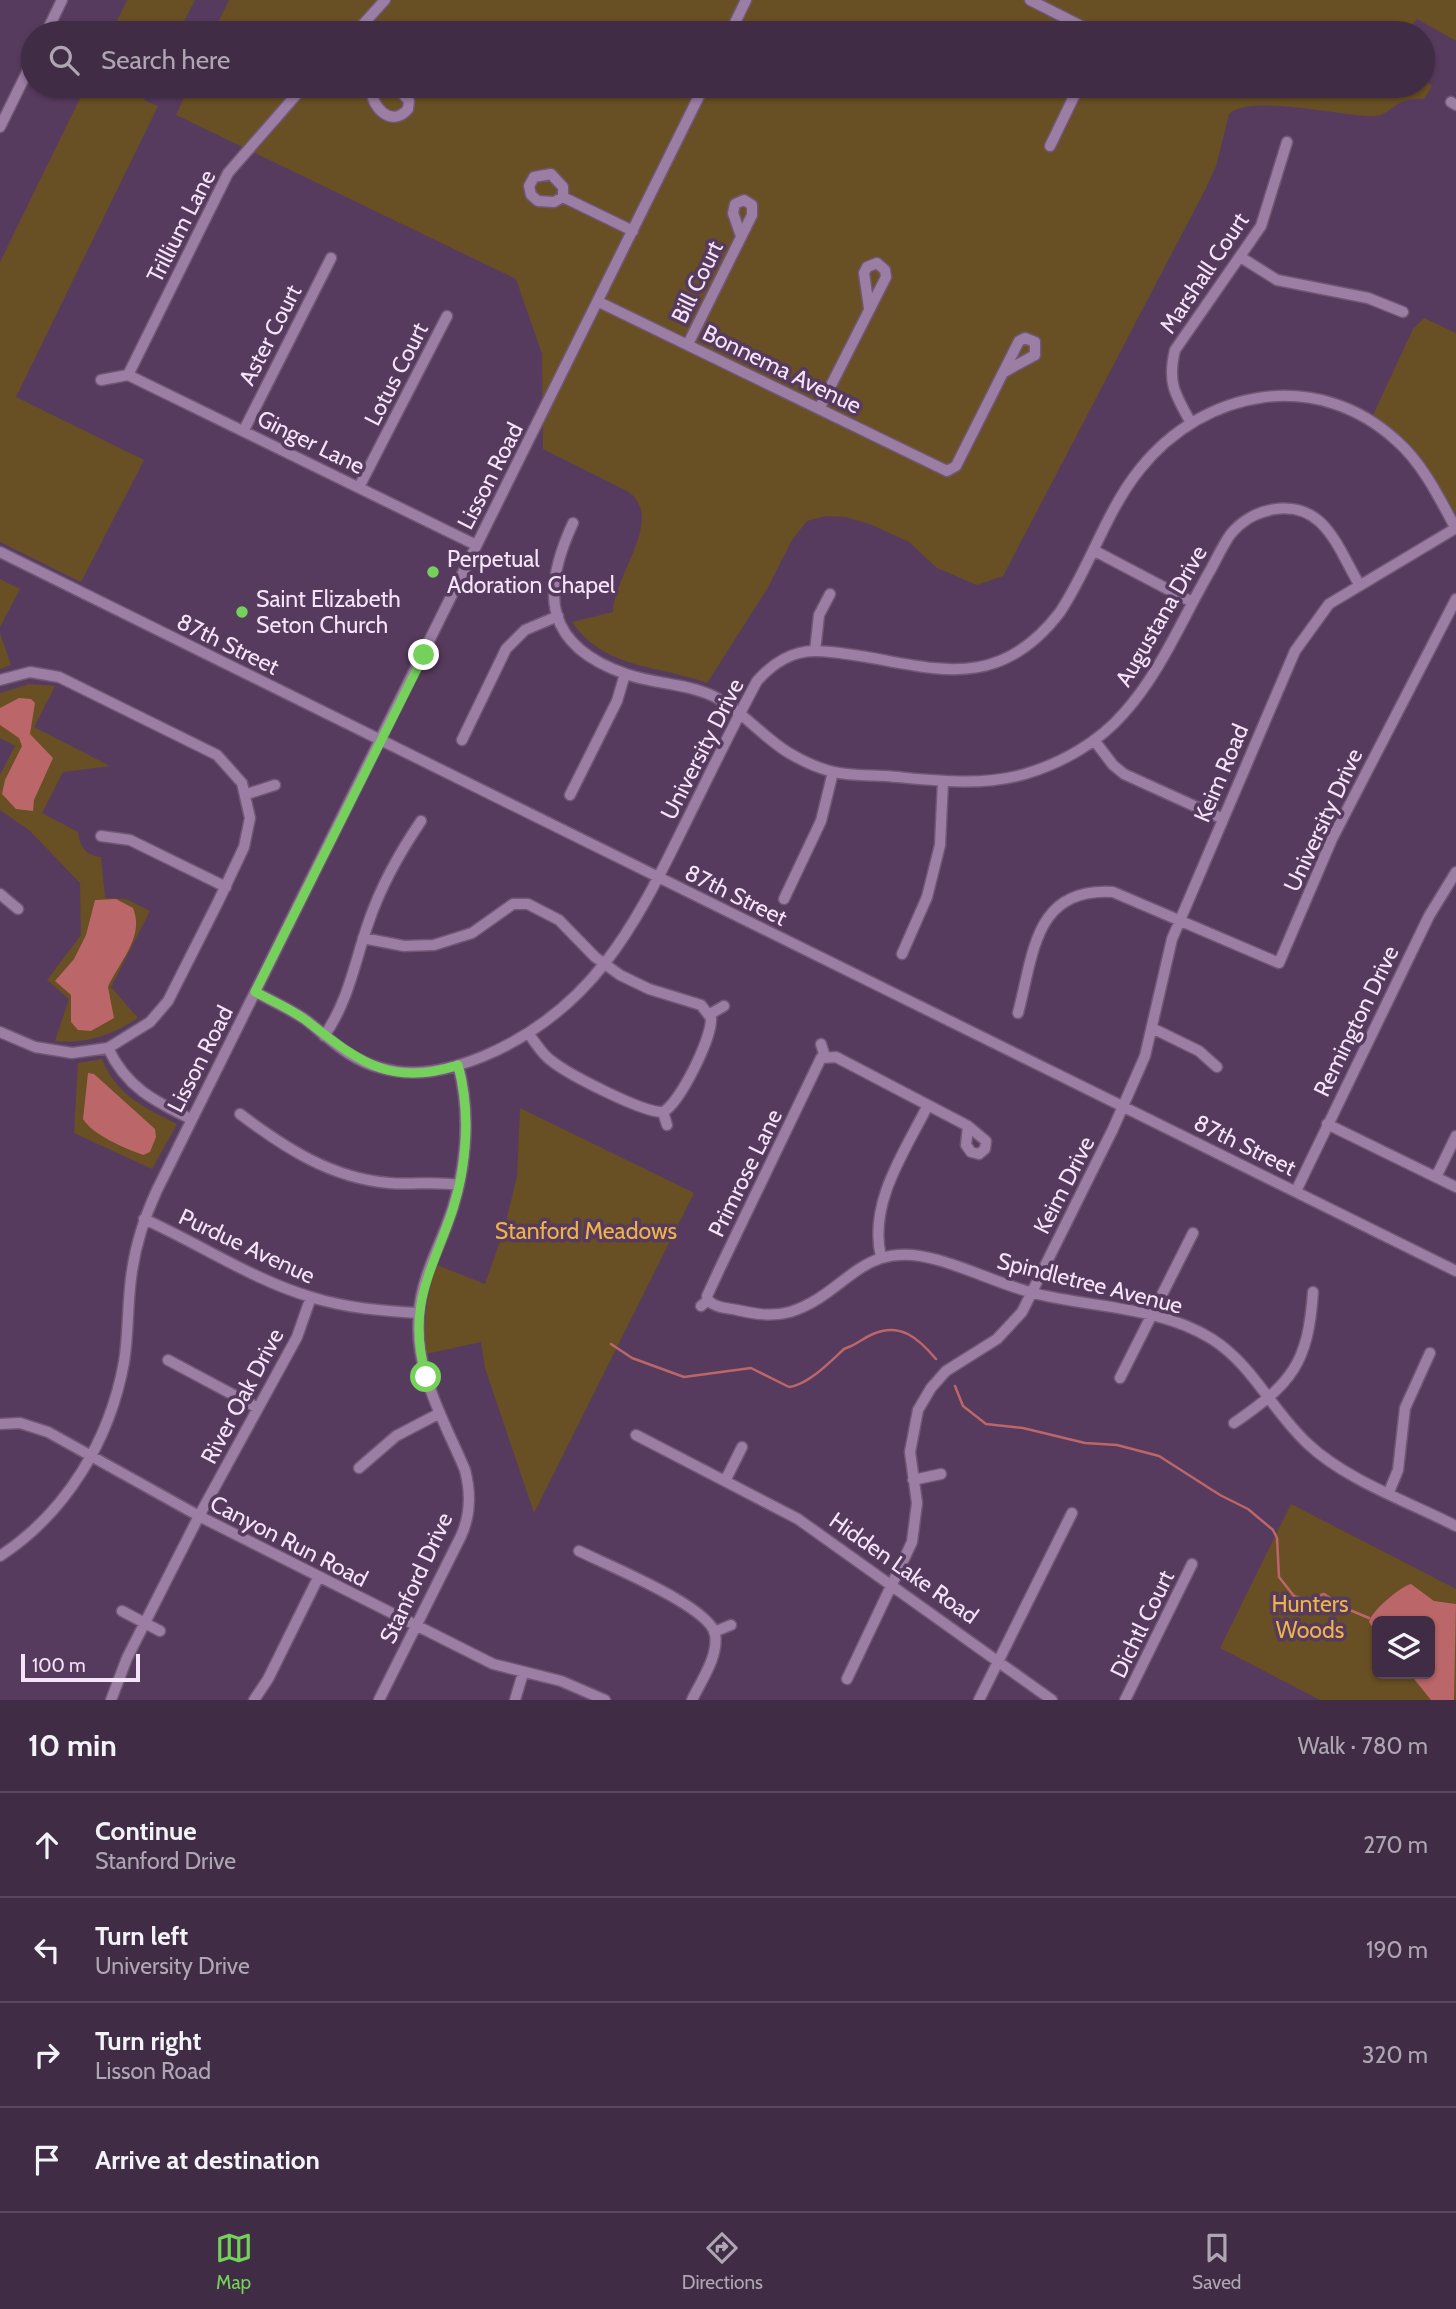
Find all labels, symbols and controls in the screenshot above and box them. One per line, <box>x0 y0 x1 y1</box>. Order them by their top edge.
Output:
search box <box>21 21 1435 98</box>
icon: search <box>45 41 83 79</box>
text: Search here <box>101 44 230 76</box>
street label: Trillium Lane <box>141 165 221 287</box>
street label: Marshall Court <box>1153 207 1255 339</box>
street label: Bill Court <box>665 236 729 328</box>
street label: Aster Court <box>233 280 307 390</box>
street label: Lotus Court <box>358 318 434 430</box>
street label: Bonnema Avenue <box>698 318 866 420</box>
street label: Ginger Lane <box>253 404 369 480</box>
street label: Lisson Road <box>451 418 529 534</box>
street label: Augustana Drive <box>1109 540 1213 692</box>
place label: Perpetual Adoration Chapel <box>447 545 616 599</box>
marker: Perpetual Adoration Chapel <box>425 564 441 580</box>
place label: Saint Elizabeth Seton Church <box>256 585 401 639</box>
marker: Saint Elizabeth Seton Church <box>234 604 250 620</box>
street label: 87th Street <box>172 607 284 681</box>
route end <box>408 639 439 670</box>
street label: University Drive <box>654 674 750 824</box>
street label: Keim Road <box>1188 720 1254 826</box>
street label: University Drive <box>1278 744 1368 896</box>
street label: 87th Street <box>680 858 792 932</box>
street label: Remington Drive <box>1307 941 1405 1101</box>
street label: Lisson Road <box>161 1001 239 1117</box>
street label: Primrose Lane <box>702 1104 788 1241</box>
street label: 87th Street <box>1189 1108 1301 1182</box>
street label: Keim Drive <box>1028 1131 1101 1239</box>
street label: Purdue Avenue <box>175 1202 320 1290</box>
park label: Stanford Meadows <box>495 1217 677 1245</box>
street label: Spindletree Avenue <box>994 1246 1186 1320</box>
street label: River Oak Drive <box>195 1323 290 1469</box>
route start <box>410 1361 441 1392</box>
street label: Canyon Run Road <box>205 1489 373 1593</box>
street label: Hidden Lake Road <box>824 1506 984 1630</box>
street label: Stanford Drive <box>373 1508 459 1648</box>
street label: Dichtl Court <box>1104 1565 1180 1682</box>
park label: Hunters Woods <box>1272 1590 1348 1644</box>
map controls <box>1372 1616 1435 1679</box>
button: layers <box>1372 1616 1435 1679</box>
scale bar <box>21 1651 140 1683</box>
text: 100 m <box>32 1654 86 1677</box>
text: 10 min <box>28 1727 117 1764</box>
text: Walk · 780 m <box>1298 1732 1428 1760</box>
text: Continue <box>95 1815 197 1847</box>
icon: ahead <box>28 1826 66 1864</box>
text: 270 m <box>1363 1831 1428 1859</box>
text: Stanford Drive <box>95 1847 236 1875</box>
text: Turn left <box>95 1920 188 1952</box>
icon: left <box>28 1931 66 1969</box>
text: 190 m <box>1366 1936 1428 1964</box>
text: University Drive <box>95 1952 250 1980</box>
text: Turn right <box>95 2025 201 2057</box>
icon: right <box>28 2036 66 2074</box>
text: 320 m <box>1362 2041 1428 2069</box>
text: Lisson Road <box>95 2057 211 2085</box>
icon: arrive <box>28 2141 66 2179</box>
text: Arrive at destination <box>95 2144 320 2176</box>
tab: Map <box>215 2229 253 2294</box>
tab: Directions <box>682 2229 763 2294</box>
tab: Saved <box>1192 2229 1241 2294</box>

